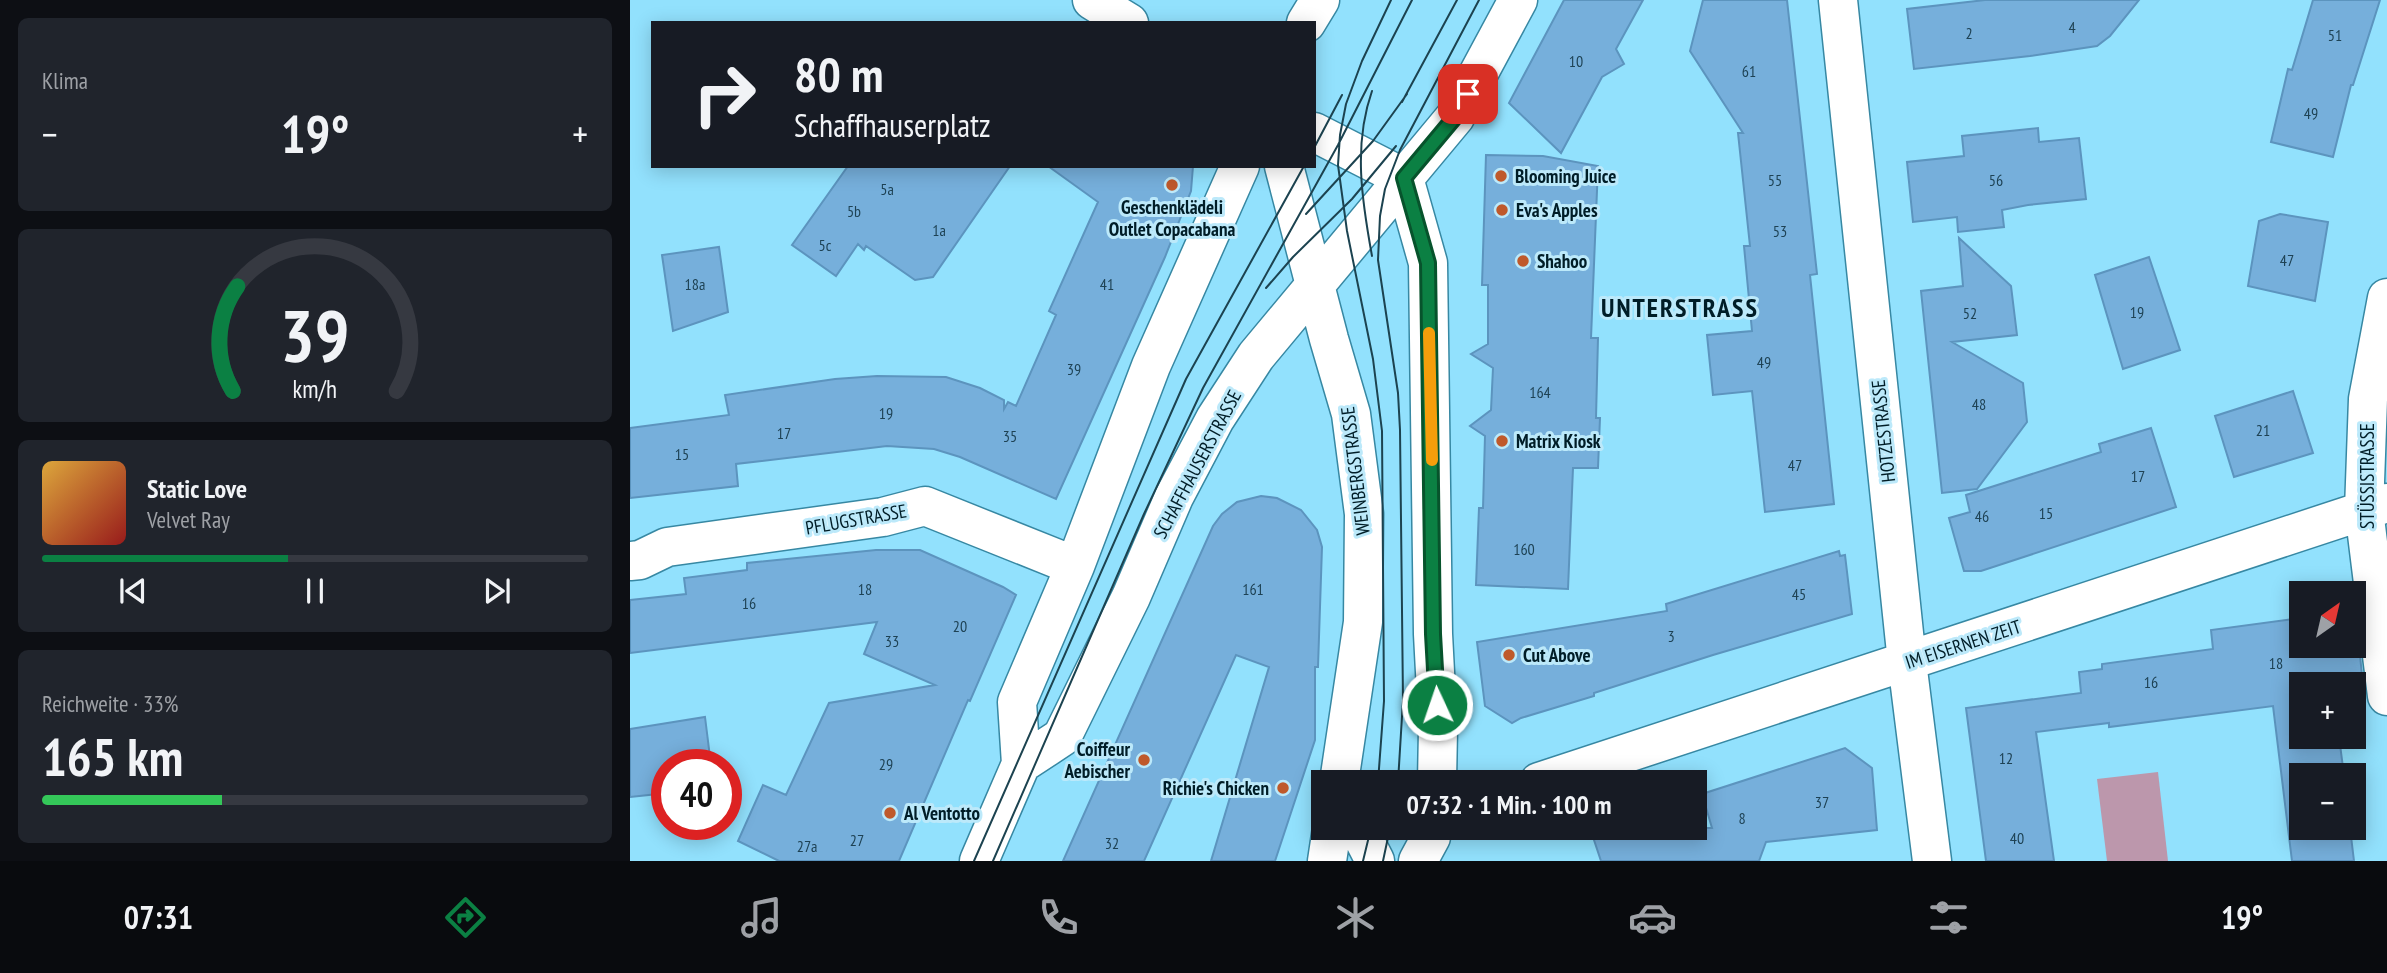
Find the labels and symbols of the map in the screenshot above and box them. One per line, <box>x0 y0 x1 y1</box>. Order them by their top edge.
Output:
house number: 4 <box>2068 17 2076 37</box>
house number: 2 <box>1965 23 1973 43</box>
house number: 51 <box>2328 25 2342 45</box>
house number: 10 <box>1569 51 1583 71</box>
house number: 61 <box>1742 61 1756 81</box>
pin <box>1438 64 1498 124</box>
house number: 49 <box>2304 103 2318 123</box>
place label: Blooming Juice <box>1515 164 1616 188</box>
marker: Blooming Juice <box>1493 168 1509 184</box>
house number: 55 <box>1768 170 1782 190</box>
house number: 56 <box>1989 170 2003 190</box>
marker: Geschenklädeli Outlet Copacabana <box>1164 177 1180 193</box>
house number: 5a <box>880 179 894 199</box>
place label: Geschenklädeli Outlet Copacabana <box>1109 195 1235 241</box>
place label: Eva's Apples <box>1516 198 1598 222</box>
house number: 5b <box>847 201 861 221</box>
marker: Eva's Apples <box>1494 202 1510 218</box>
house number: 1a <box>932 220 946 240</box>
house number: 53 <box>1773 221 1787 241</box>
house number: 5c <box>819 235 832 255</box>
place label: Shahoo <box>1537 249 1587 273</box>
house number: 47 <box>2280 250 2294 270</box>
marker: Shahoo <box>1515 253 1531 269</box>
house number: 18a <box>685 274 705 294</box>
house number: 41 <box>1100 274 1114 294</box>
district label: UNTERSTRASS <box>1601 291 1759 324</box>
house number: 19 <box>2130 302 2144 322</box>
house number: 52 <box>1963 303 1977 323</box>
house number: 49 <box>1757 352 1771 372</box>
house number: 39 <box>1067 359 1081 379</box>
street label: HOTZESTRASSE <box>1866 378 1900 484</box>
house number: 164 <box>1529 382 1551 402</box>
street label: SCHAFFHAUSERSTRASSE <box>1148 386 1246 542</box>
house number: 48 <box>1972 394 1986 414</box>
house number: 19 <box>879 403 893 423</box>
street label: WEINBERGSTRASSE <box>1335 405 1375 537</box>
house number: 21 <box>2256 420 2270 440</box>
house number: 17 <box>777 423 791 443</box>
street label: STÜSSISTRASSE <box>2355 423 2379 529</box>
house number: 35 <box>1003 426 1017 446</box>
place label: Matrix Kiosk <box>1516 429 1601 453</box>
marker: Matrix Kiosk <box>1494 433 1510 449</box>
house number: 15 <box>675 444 689 464</box>
house number: 47 <box>1788 455 1802 475</box>
house number: 17 <box>2131 466 2145 486</box>
street label: PFLUGSTRASSE <box>804 498 908 540</box>
house number: 15 <box>2039 503 2053 523</box>
house number: 46 <box>1975 506 1989 526</box>
house number: 160 <box>1513 539 1535 559</box>
house number: 18 <box>858 579 872 599</box>
house number: 161 <box>1242 579 1264 599</box>
north arrow <box>2289 581 2366 658</box>
house number: 45 <box>1792 584 1806 604</box>
house number: 16 <box>742 593 756 613</box>
street label: IM EISERNEN ZEIT <box>1902 614 2024 674</box>
house number: 20 <box>953 616 967 636</box>
house number: 3 <box>1667 626 1675 646</box>
house number: 33 <box>885 631 899 651</box>
place label: Cut Above <box>1523 643 1591 667</box>
marker: Cut Above <box>1501 647 1517 663</box>
house number: 18 <box>2269 653 2283 673</box>
position arrow <box>1400 668 1474 742</box>
house number: 16 <box>2144 672 2158 692</box>
place label: Coiffeur Aebischer <box>1063 737 1130 783</box>
house number: 12 <box>1999 748 2013 768</box>
speed limit sign: 40 <box>651 749 742 840</box>
marker: Coiffeur Aebischer <box>1136 752 1152 768</box>
house number: 29 <box>879 754 893 774</box>
place label: Richie's Chicken <box>1163 776 1269 800</box>
marker: Richie's Chicken <box>1275 780 1291 796</box>
house number: 37 <box>1815 792 1829 812</box>
place label: Al Ventotto <box>903 801 980 825</box>
marker: Al Ventotto <box>882 805 898 821</box>
house number: 8 <box>1738 808 1746 828</box>
house number: 40 <box>2010 828 2024 848</box>
house number: 27 <box>850 830 864 850</box>
house number: 32 <box>1105 833 1119 853</box>
house number: 27a <box>797 836 817 856</box>

